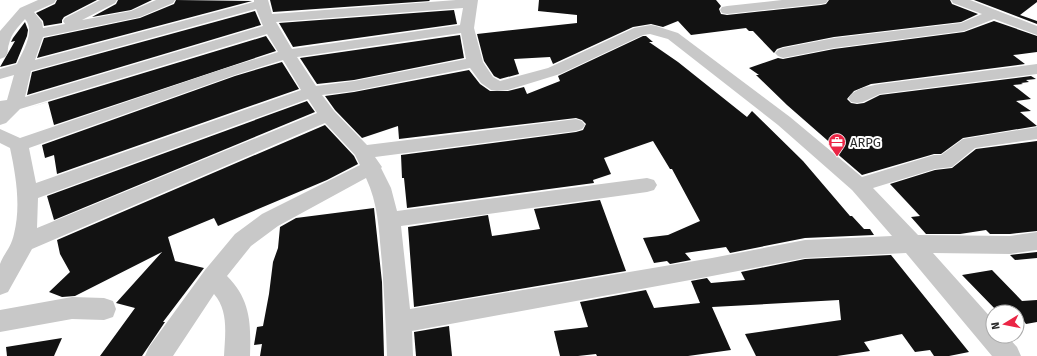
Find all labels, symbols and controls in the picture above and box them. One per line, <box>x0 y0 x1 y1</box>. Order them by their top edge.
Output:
office icon: ARPG <box>827 132 847 157</box>
place label: ARPG <box>850 135 881 150</box>
north arrow <box>985 304 1025 344</box>
text: N <box>989 321 1003 330</box>

